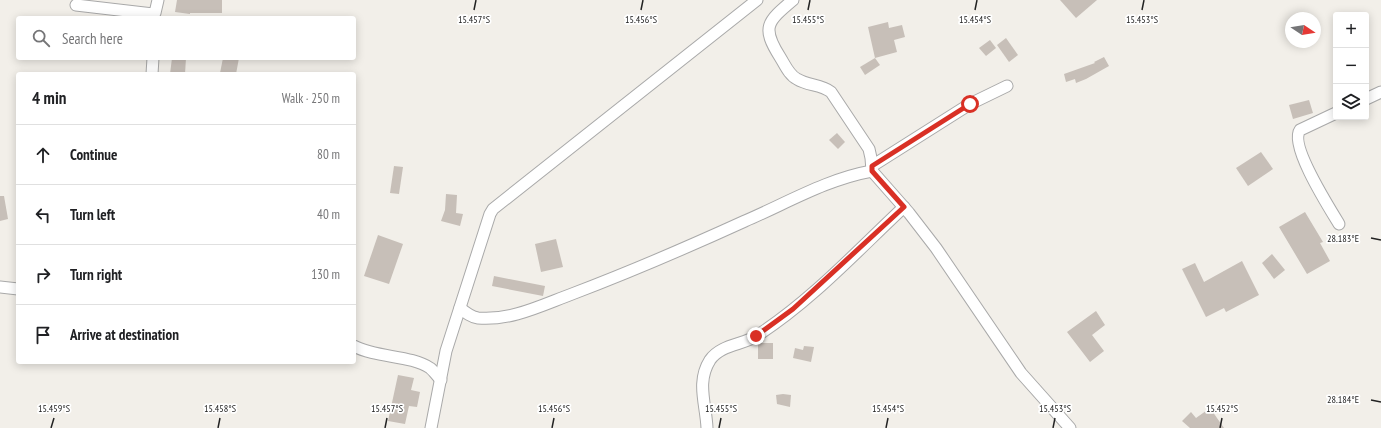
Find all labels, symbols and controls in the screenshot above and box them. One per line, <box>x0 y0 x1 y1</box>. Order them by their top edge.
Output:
north arrow <box>1285 12 1321 48</box>
map controls <box>1333 12 1369 120</box>
button: + <box>1333 12 1369 48</box>
text: 15.457°S <box>458 13 490 26</box>
text: 15.456°S <box>625 13 657 26</box>
text: 15.455°S <box>792 13 824 26</box>
text: 15.454°S <box>959 13 991 26</box>
text: 15.453°S <box>1126 13 1158 26</box>
search box <box>16 16 356 60</box>
icon: search <box>30 27 52 49</box>
text: Search here <box>62 29 123 48</box>
button: − <box>1333 48 1369 84</box>
button: layers <box>1333 84 1369 120</box>
text: 4 min <box>32 87 66 109</box>
text: Walk · 250 m <box>282 90 340 107</box>
route start <box>961 95 979 113</box>
icon: ahead <box>32 144 54 166</box>
text: Continue <box>70 145 117 164</box>
text: 80 m <box>317 146 340 163</box>
icon: left <box>32 204 54 226</box>
text: Turn left <box>70 205 115 224</box>
text: 40 m <box>317 206 340 223</box>
text: 28.183°E <box>1327 232 1359 245</box>
icon: right <box>32 264 54 286</box>
text: Turn right <box>70 265 122 284</box>
text: 130 m <box>311 266 340 283</box>
icon: arrive <box>32 324 54 346</box>
text: Arrive at destination <box>70 325 179 344</box>
route end <box>747 327 765 345</box>
text: 28.184°E <box>1327 393 1359 406</box>
text: 15.459°S <box>38 402 70 415</box>
text: 15.458°S <box>204 402 236 415</box>
text: 15.457°S <box>371 402 403 415</box>
text: 15.456°S <box>538 402 570 415</box>
text: 15.455°S <box>705 402 737 415</box>
text: 15.454°S <box>872 402 904 415</box>
text: 15.453°S <box>1039 402 1071 415</box>
text: 15.452°S <box>1206 402 1238 415</box>

